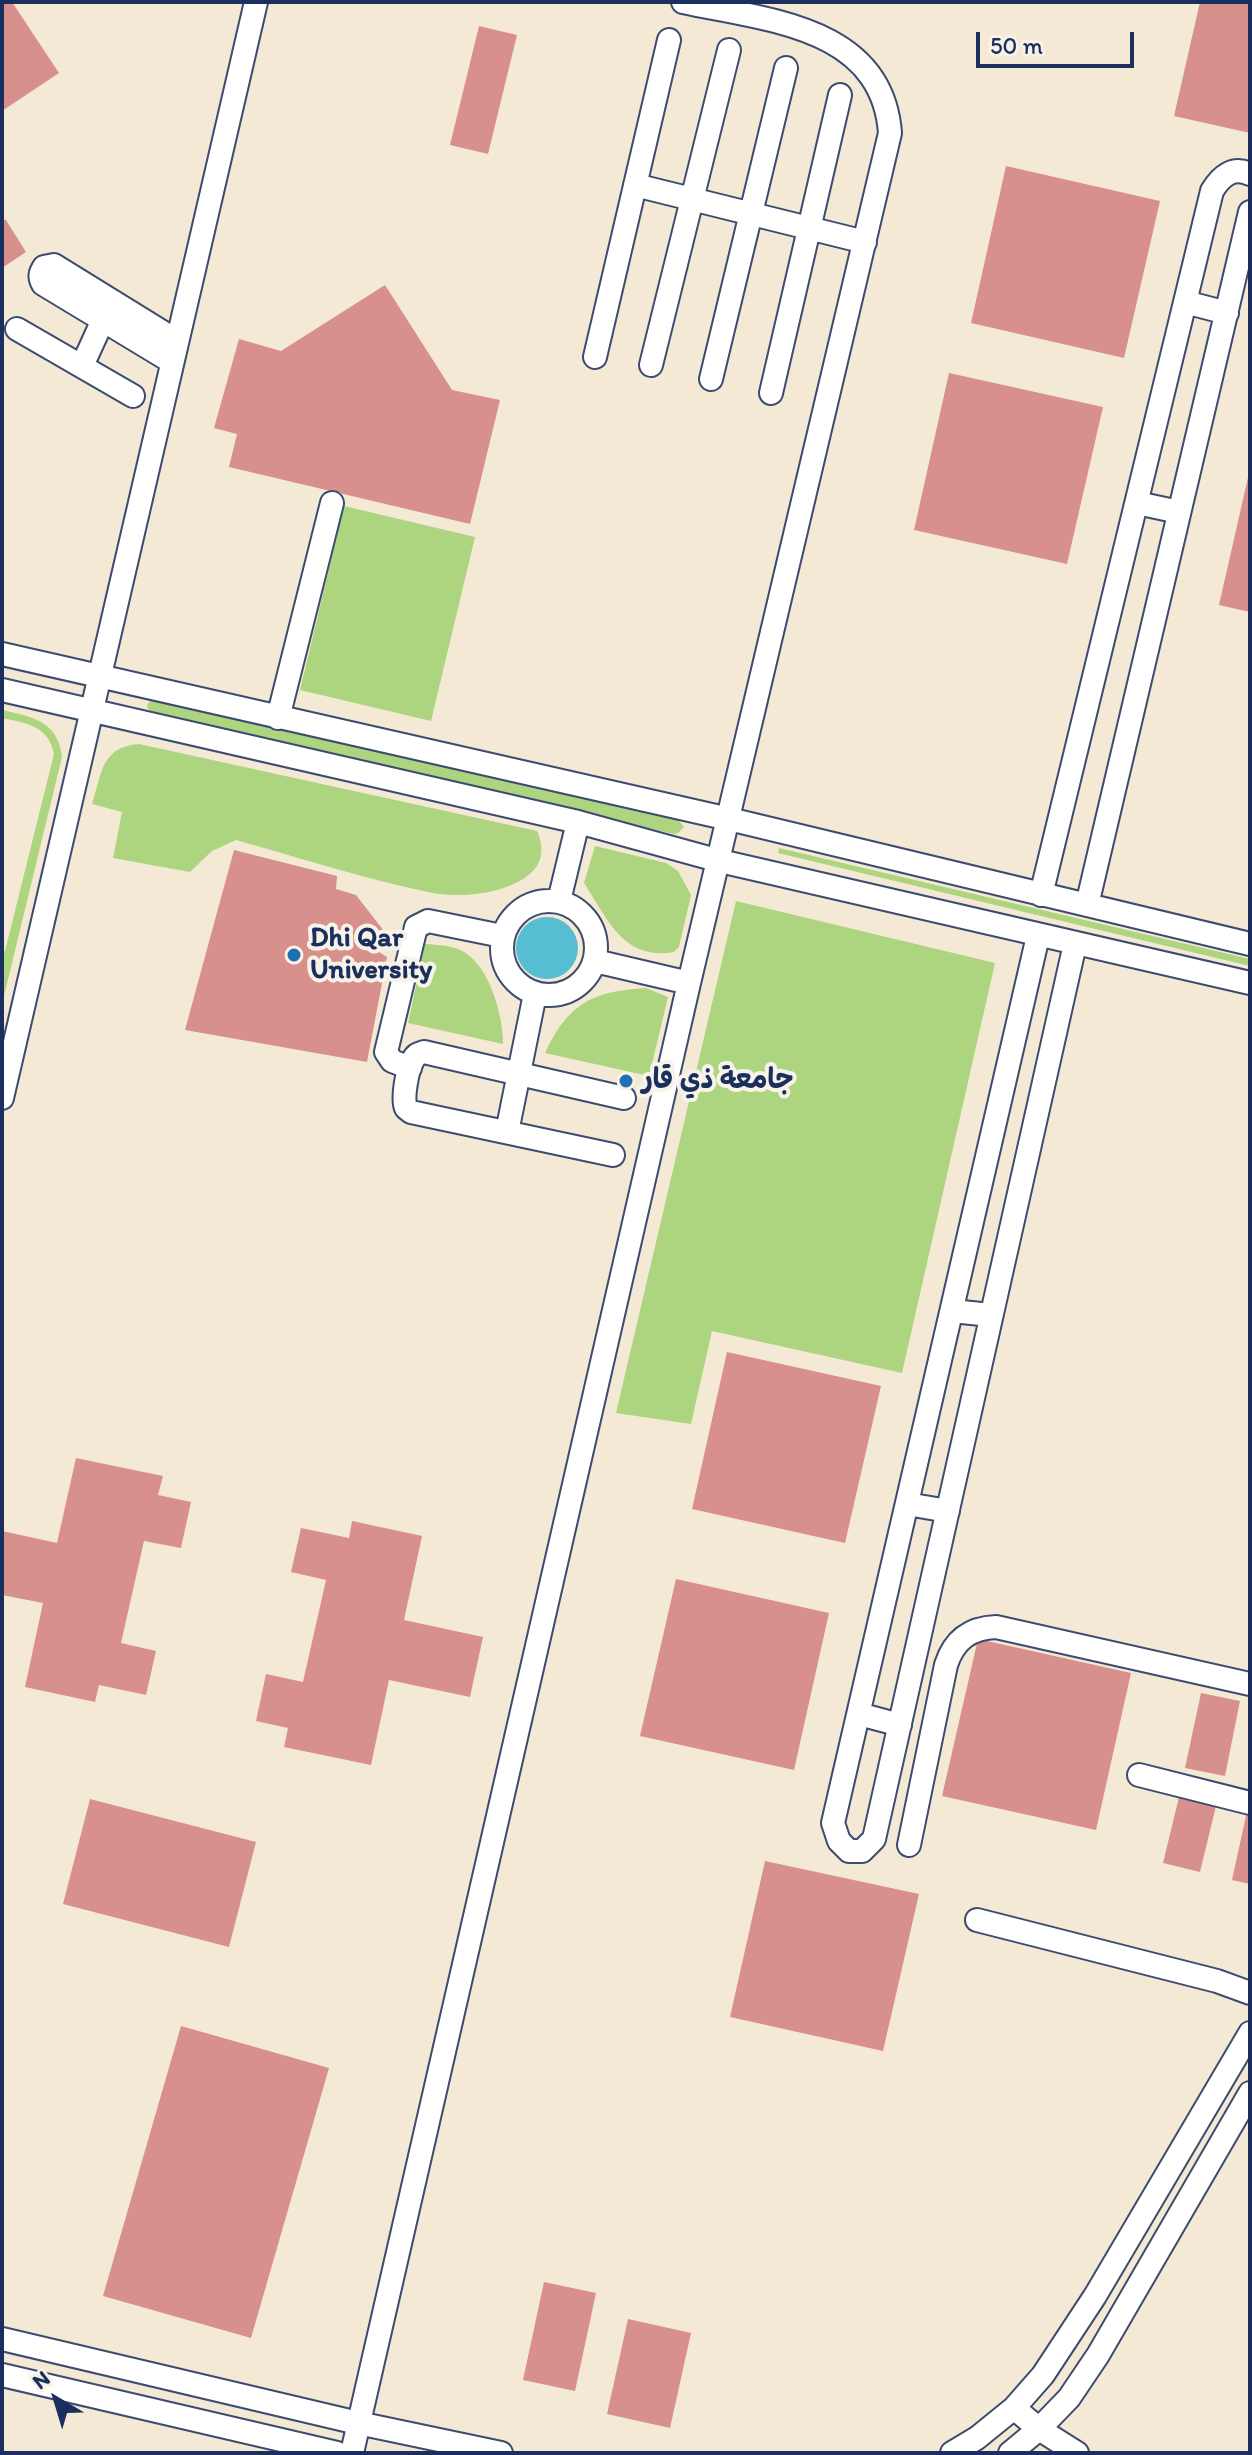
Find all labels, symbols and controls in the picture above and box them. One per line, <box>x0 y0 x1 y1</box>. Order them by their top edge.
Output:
scale bar <box>980 16 1138 66</box>
text: 50 m <box>990 31 1043 60</box>
place label: Dhi Qar University <box>310 922 432 988</box>
marker: Dhi Qar University <box>285 946 303 964</box>
place label: جامعة ذي قار <box>642 1064 794 1098</box>
marker: جامعة ذي قار <box>617 1072 635 1090</box>
north arrow <box>16 2359 96 2439</box>
text: N <box>27 2364 55 2395</box>

